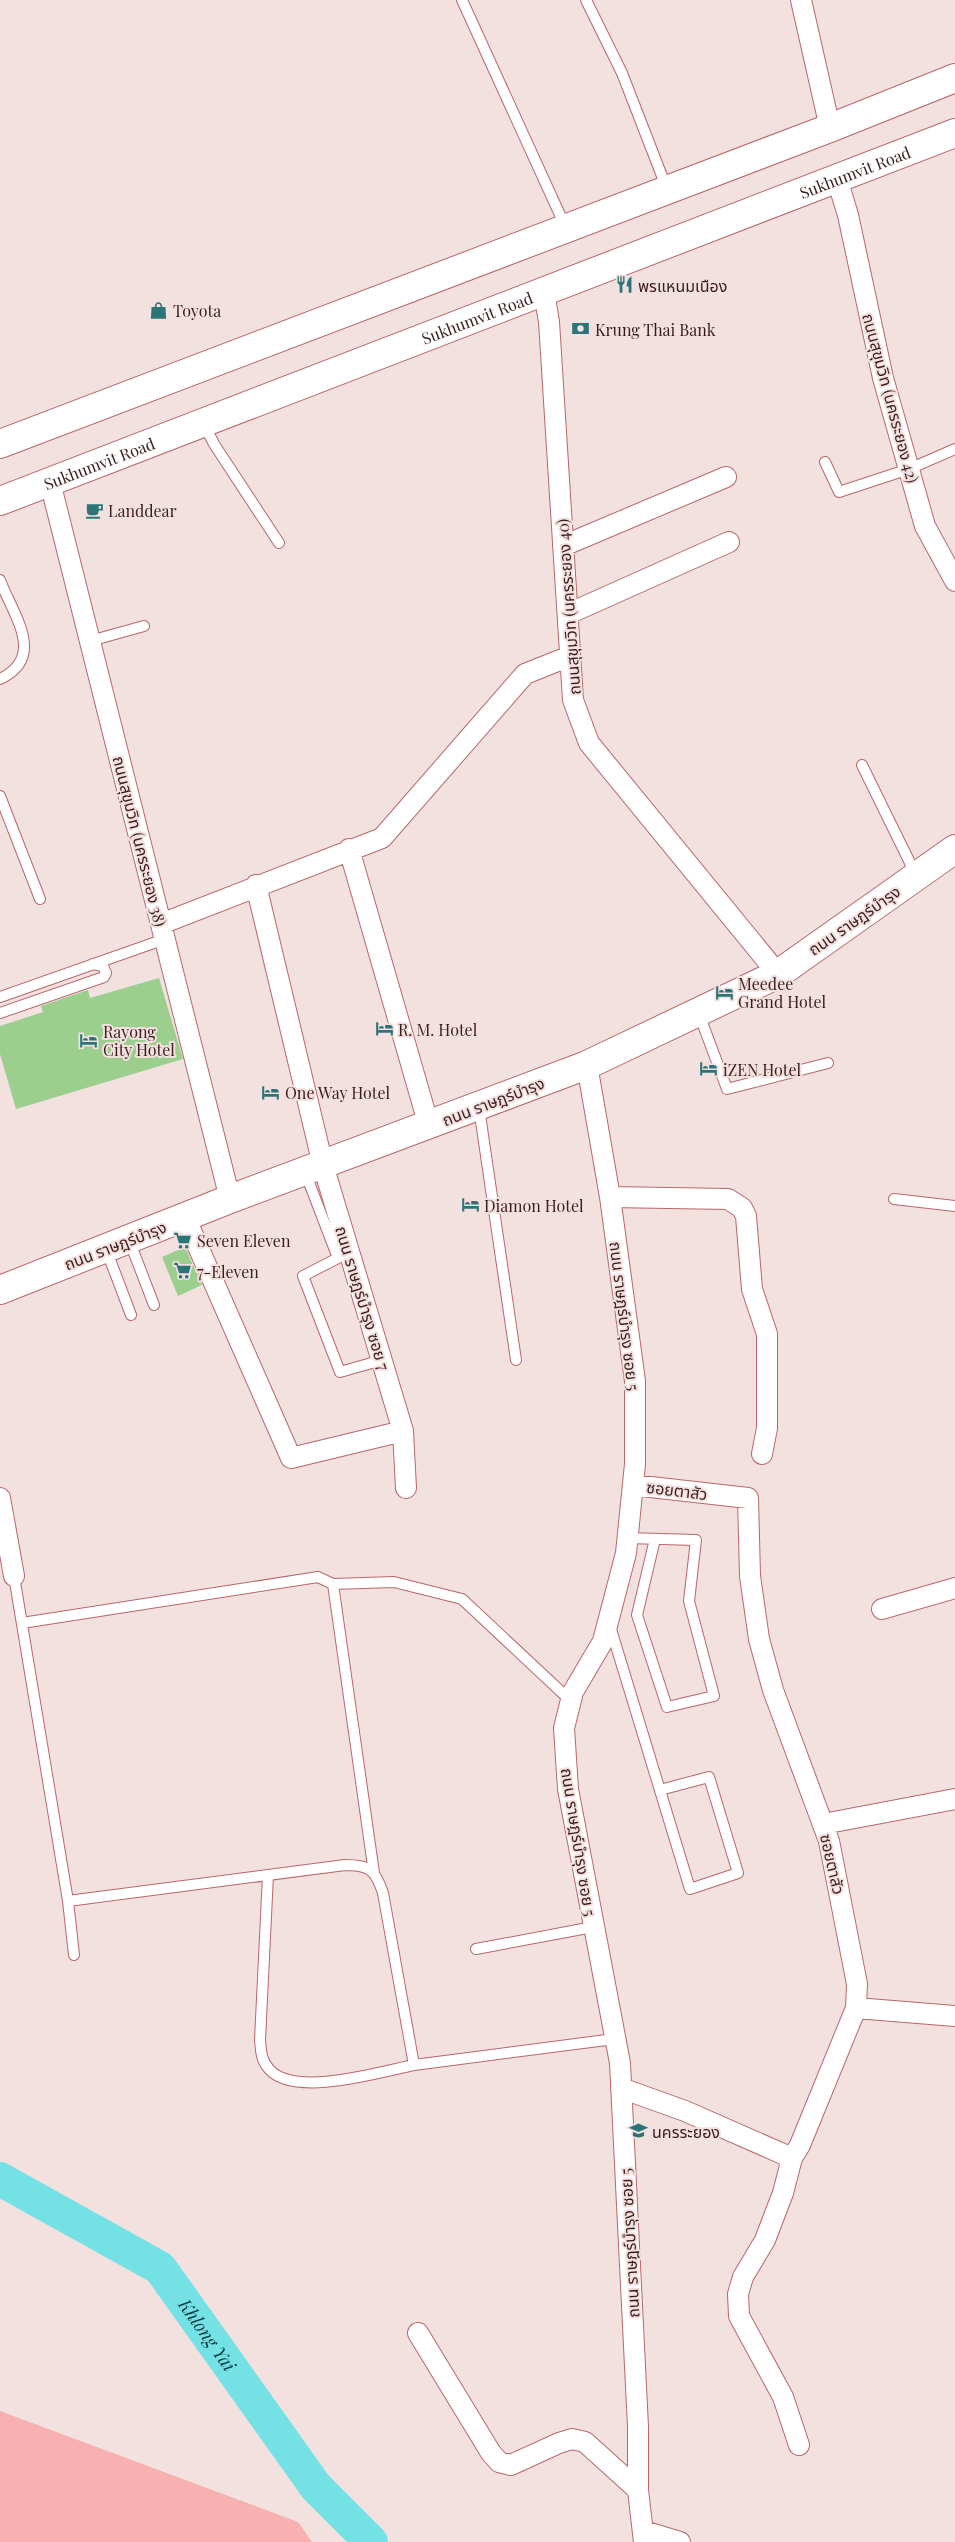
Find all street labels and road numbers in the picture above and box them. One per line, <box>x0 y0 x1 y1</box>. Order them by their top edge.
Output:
street label: Sukhumvit Road <box>796 141 913 203</box>
street label: Sukhumvit Road <box>418 286 535 348</box>
street label: ถนนสุขุมวิท (นครระยอง 42) <box>858 311 924 485</box>
street label: Sukhumvit Road <box>40 432 157 494</box>
street label: ถนนสุขุมวิท (นครระยอง 40) <box>551 518 585 696</box>
street label: ถนนสุขุมวิท (นครระยอง 38) <box>109 754 171 928</box>
street label: ถนน ราษฎร์บำรุง <box>804 880 904 960</box>
street label: ถนน ราษฎร์บำรุง <box>439 1072 547 1130</box>
street label: ถนน ราษฎร์บำรุง <box>61 1216 169 1274</box>
street label: ถนน ราษฎร์บำรุง ซอย 7 <box>331 1223 395 1373</box>
street label: ถนน ราษฎร์บำรุง ซอย 5 <box>605 1240 645 1392</box>
street label: ซอยตาสัว <box>645 1476 709 1504</box>
street label: ถนน ราษฎร์บำรุง ซอย 5 <box>557 1766 601 1918</box>
street label: ซอยตาสัว <box>816 1832 850 1896</box>
street label: ถนน ราษฎร์บำรุง ซอย 5 <box>615 2168 643 2318</box>

